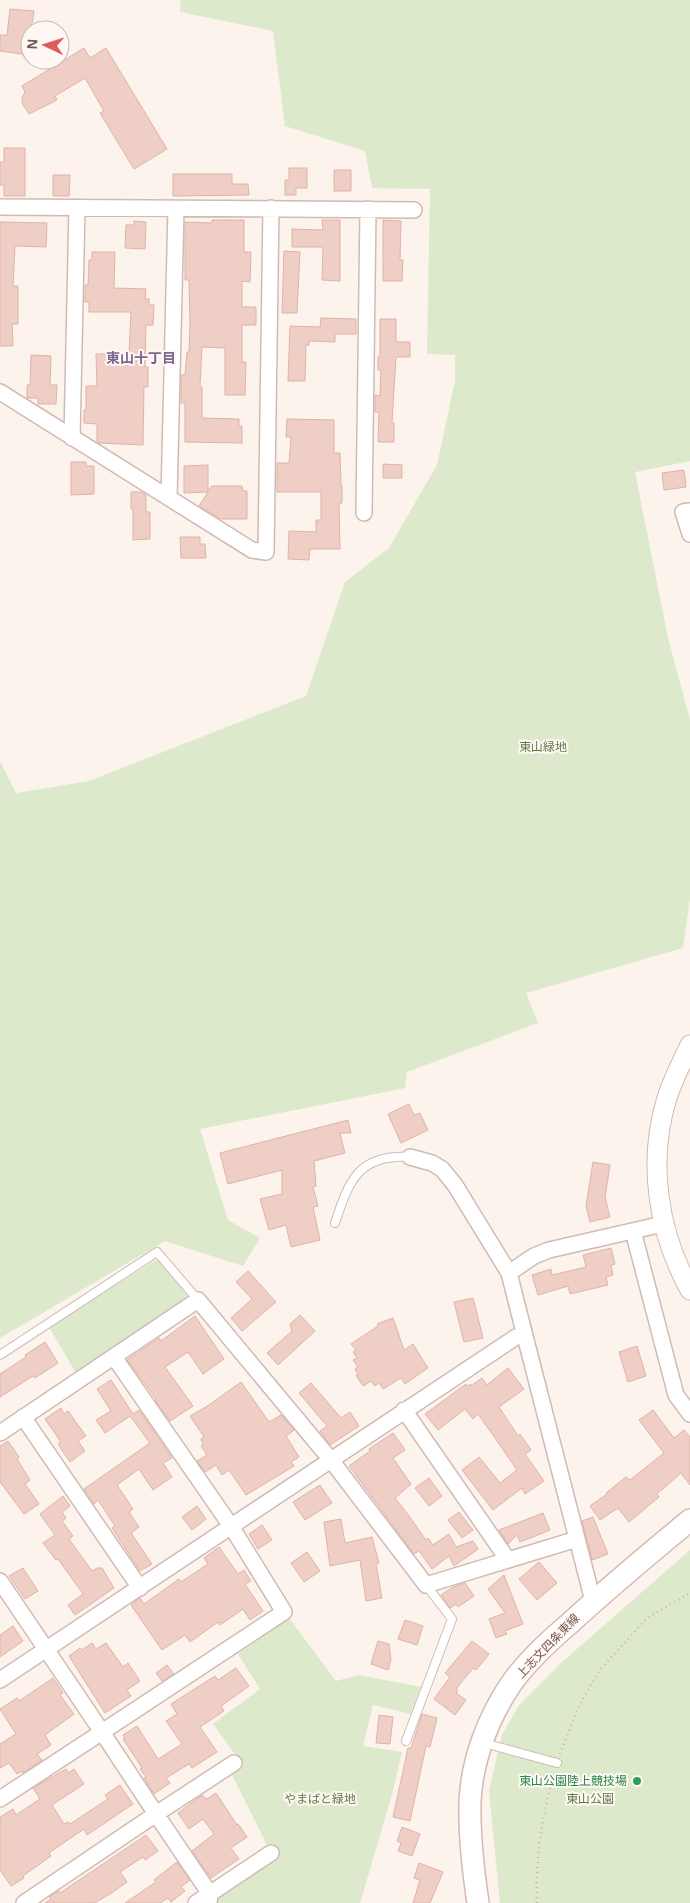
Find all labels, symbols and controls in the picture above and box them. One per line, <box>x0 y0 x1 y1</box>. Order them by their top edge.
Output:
north arrow <box>20 20 70 70</box>
text: N <box>24 38 40 50</box>
district label: 東山十丁目 <box>106 350 176 366</box>
park label: 東山緑地 <box>519 740 567 754</box>
street label: 上志文四条東線 <box>514 1611 582 1681</box>
place label: 東山公園陸上競技場 <box>519 1774 627 1788</box>
marker: 東山公園陸上競技場 <box>631 1775 643 1787</box>
park label: やまばと緑地 <box>284 1792 356 1806</box>
park label: 東山公園 <box>566 1792 614 1806</box>

